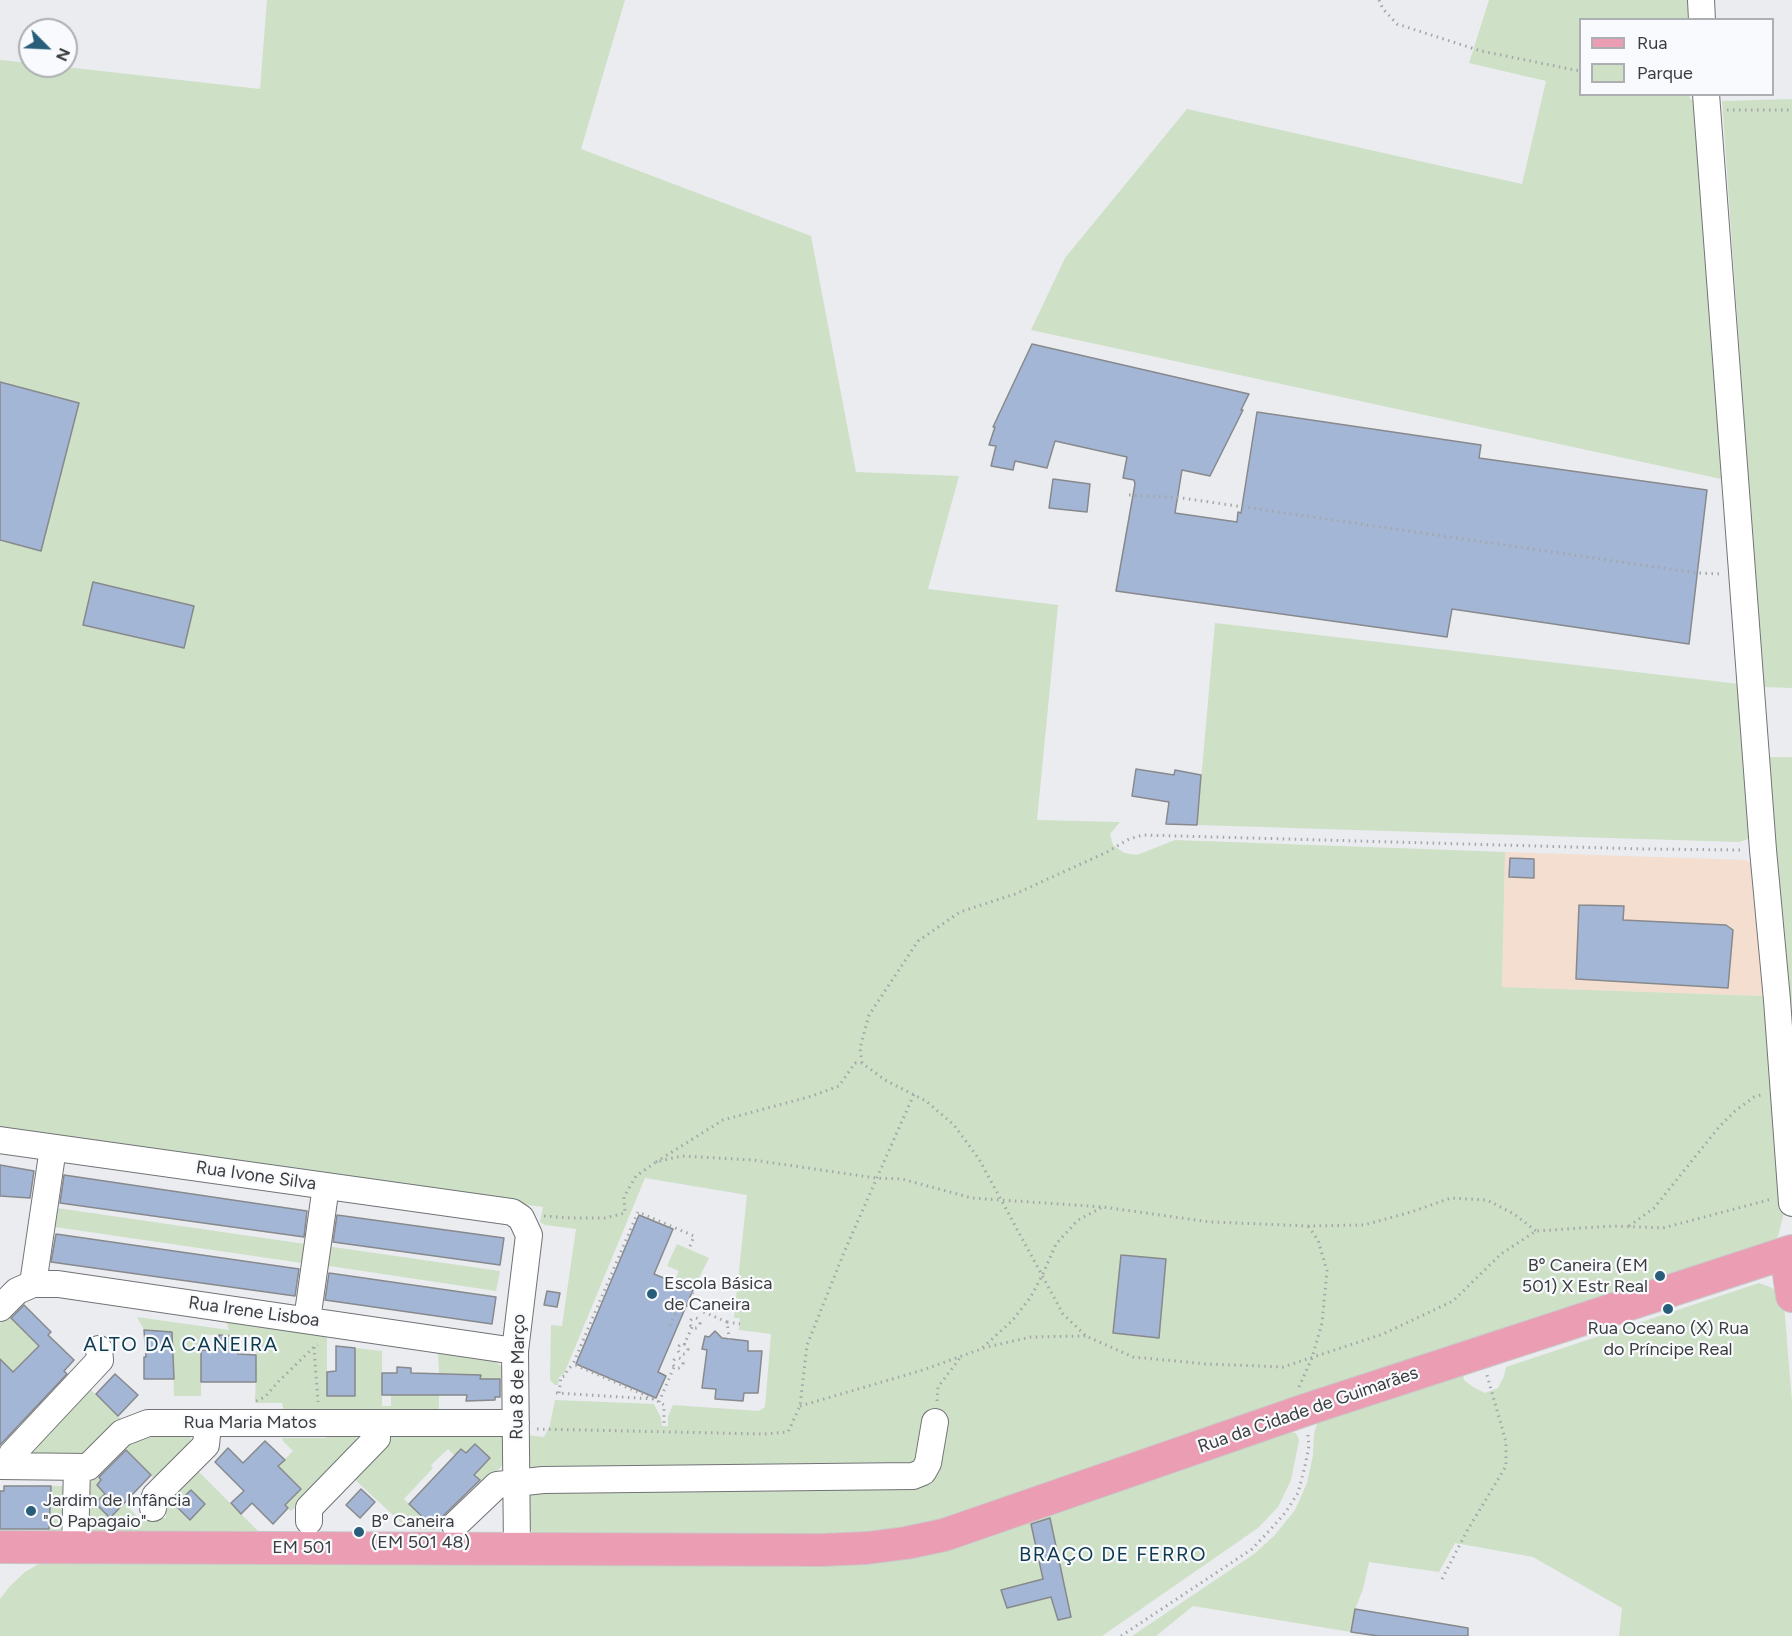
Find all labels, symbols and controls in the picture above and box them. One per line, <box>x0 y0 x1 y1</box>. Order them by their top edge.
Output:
north arrow <box>18 18 78 78</box>
legend <box>1579 18 1774 96</box>
text: Rua <box>1637 32 1668 54</box>
text: N <box>52 45 74 64</box>
text: Parque <box>1637 62 1693 84</box>
street label: Rua Ivone Silva <box>194 1157 318 1195</box>
place label: Bº Caneira (EM 501) X Estr Real <box>1522 1255 1648 1298</box>
marker: Bº Caneira (EM 501) X Estr Real <box>1653 1269 1667 1283</box>
place label: Escola Básica de Caneira <box>664 1273 772 1316</box>
marker: Escola Básica de Caneira <box>645 1287 659 1301</box>
street label: Rua Irene Lisboa <box>187 1292 321 1332</box>
marker: Rua Oceano (X) Rua do Príncipe Real <box>1661 1302 1675 1316</box>
street label: Rua 8 de Março <box>506 1314 530 1440</box>
place label: Rua Oceano (X) Rua do Príncipe Real <box>1587 1318 1749 1360</box>
district label: ALTO DA CANEIRA <box>83 1333 279 1357</box>
street label: Rua da Cidade de Guimarães <box>1195 1362 1421 1458</box>
street label: Rua Maria Matos <box>183 1412 317 1434</box>
place label: Jardim de Infância "O Papagaio" <box>43 1490 191 1532</box>
marker: Jardim de Infância "O Papagaio" <box>24 1504 38 1518</box>
place label: Bº Caneira (EM 501 48) <box>371 1511 470 1553</box>
marker: Bº Caneira (EM 501 48) <box>352 1525 366 1539</box>
street label: EM 501 <box>272 1537 332 1559</box>
district label: BRAÇO DE FERRO <box>1019 1543 1207 1567</box>

